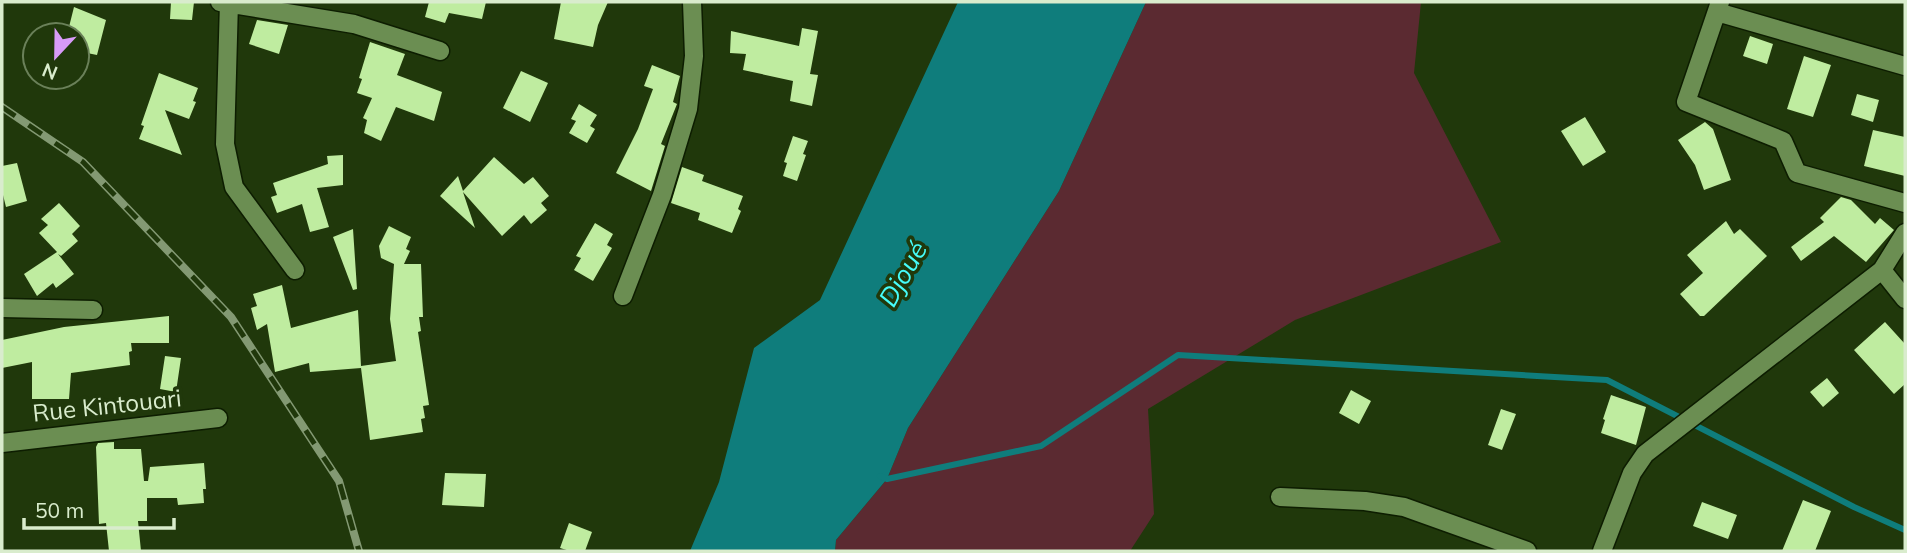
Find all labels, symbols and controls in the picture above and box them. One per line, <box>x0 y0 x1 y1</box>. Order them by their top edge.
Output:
north arrow <box>21 21 91 91</box>
text: N <box>38 58 61 86</box>
water label: Djoué <box>871 235 934 312</box>
street label: Rue Kintouari <box>31 382 183 428</box>
scale bar <box>24 486 175 530</box>
text: 50 m <box>35 497 84 523</box>

